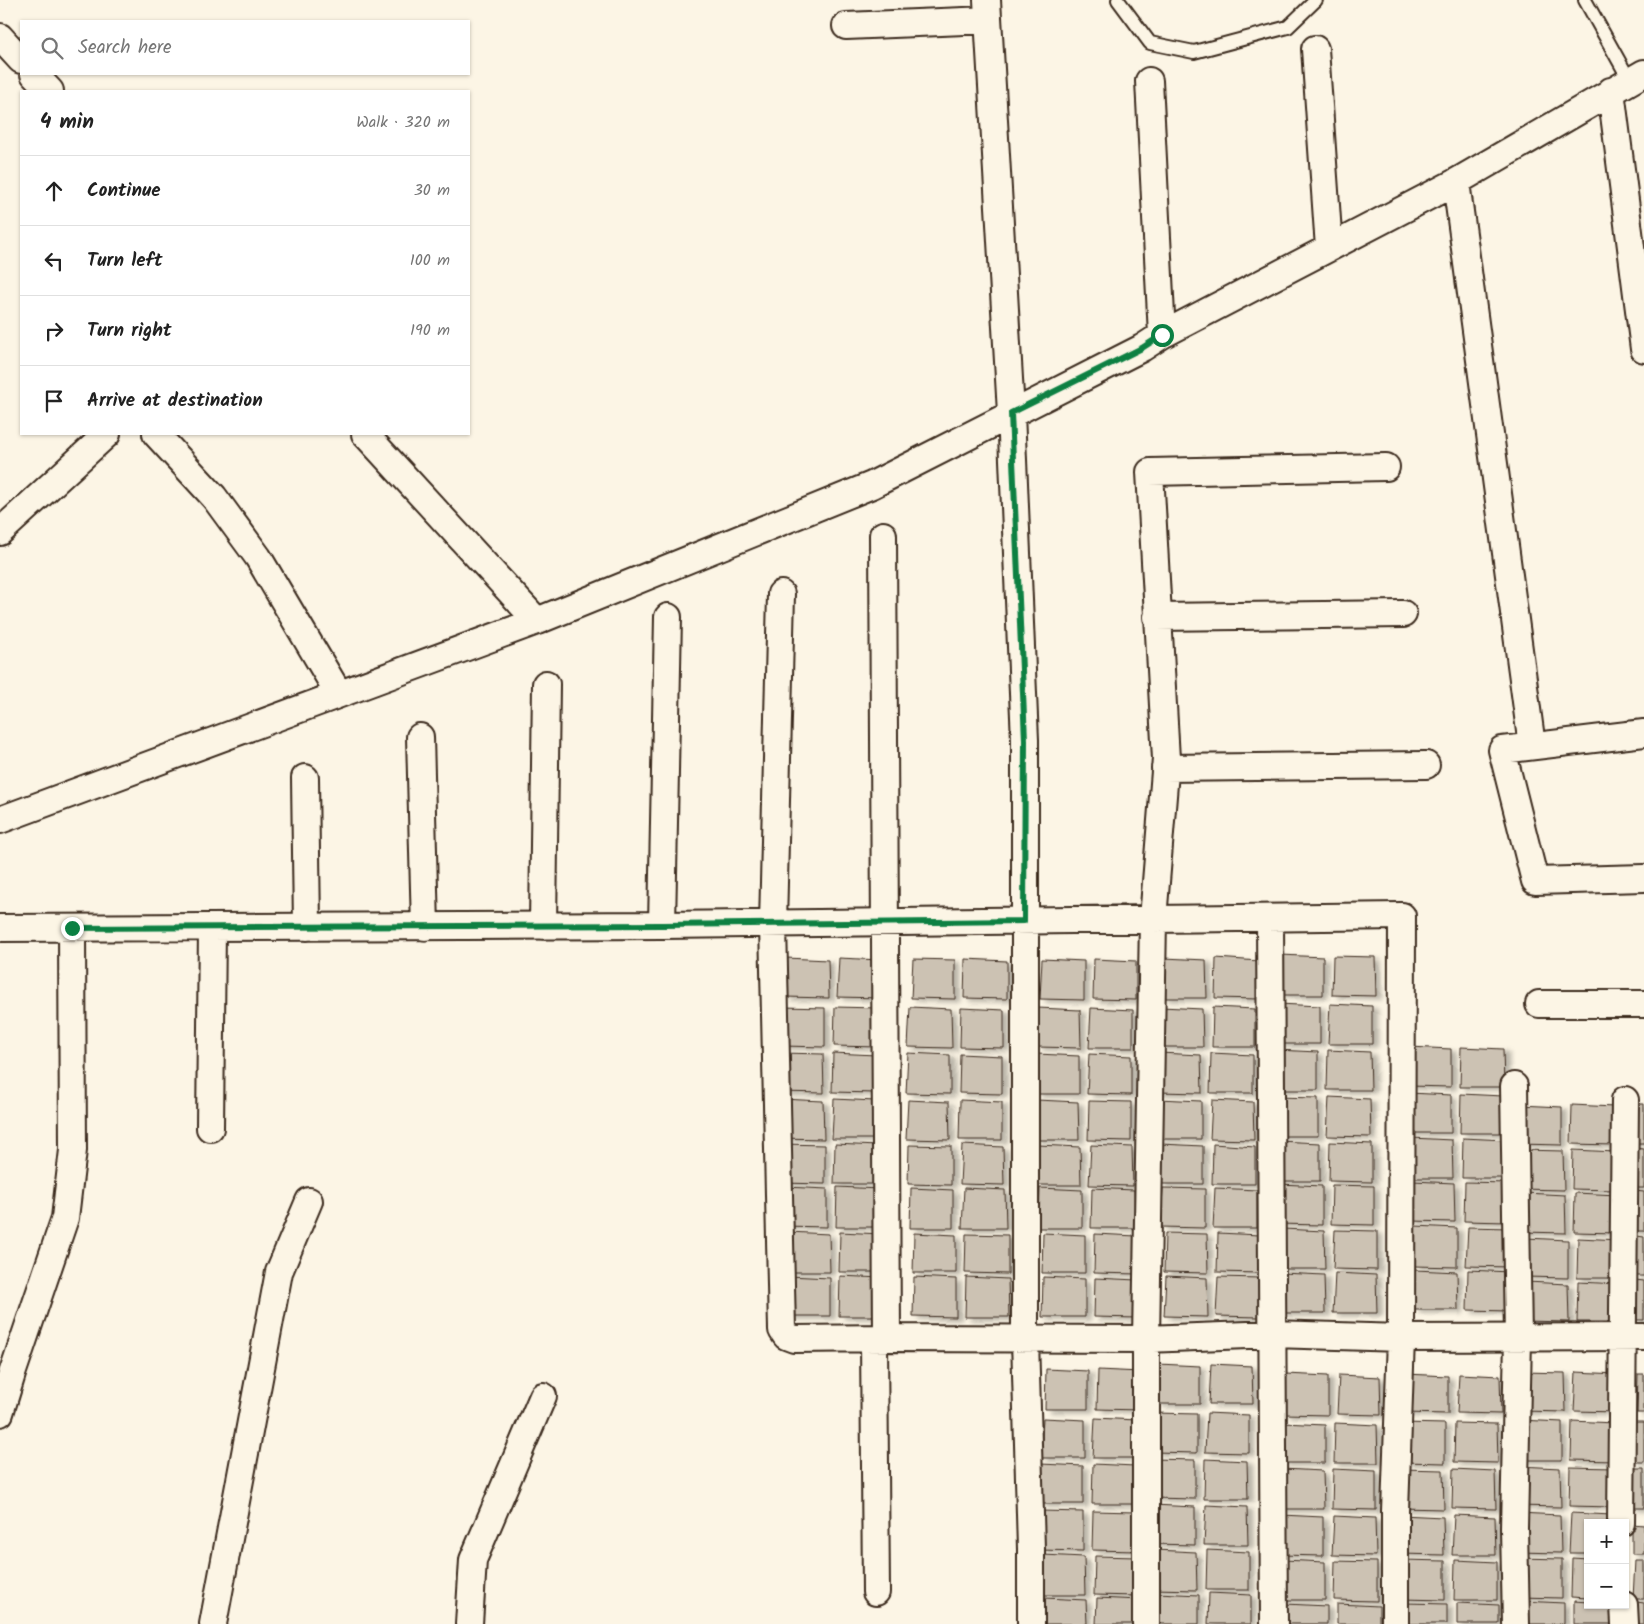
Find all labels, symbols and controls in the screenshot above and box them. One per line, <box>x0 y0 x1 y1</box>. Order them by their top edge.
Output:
search box <box>20 20 470 75</box>
text: Search here <box>78 33 172 63</box>
icon: search <box>38 34 66 62</box>
text: 4 min <box>40 106 94 139</box>
text: Walk · 320 m <box>356 110 450 135</box>
text: Continue <box>87 176 160 206</box>
icon: ahead <box>40 177 68 205</box>
text: 30 m <box>414 178 450 203</box>
text: Turn left <box>87 246 162 276</box>
icon: left <box>40 247 68 275</box>
text: 100 m <box>410 248 450 273</box>
text: Turn right <box>87 316 172 346</box>
icon: right <box>40 317 68 345</box>
text: 190 m <box>410 318 450 343</box>
route start <box>1151 324 1174 347</box>
text: Arrive at destination <box>87 386 263 416</box>
icon: arrive <box>40 387 68 415</box>
route end <box>61 917 84 940</box>
map controls <box>1584 1519 1629 1609</box>
button: + <box>1584 1519 1629 1564</box>
button: − <box>1584 1564 1629 1609</box>

